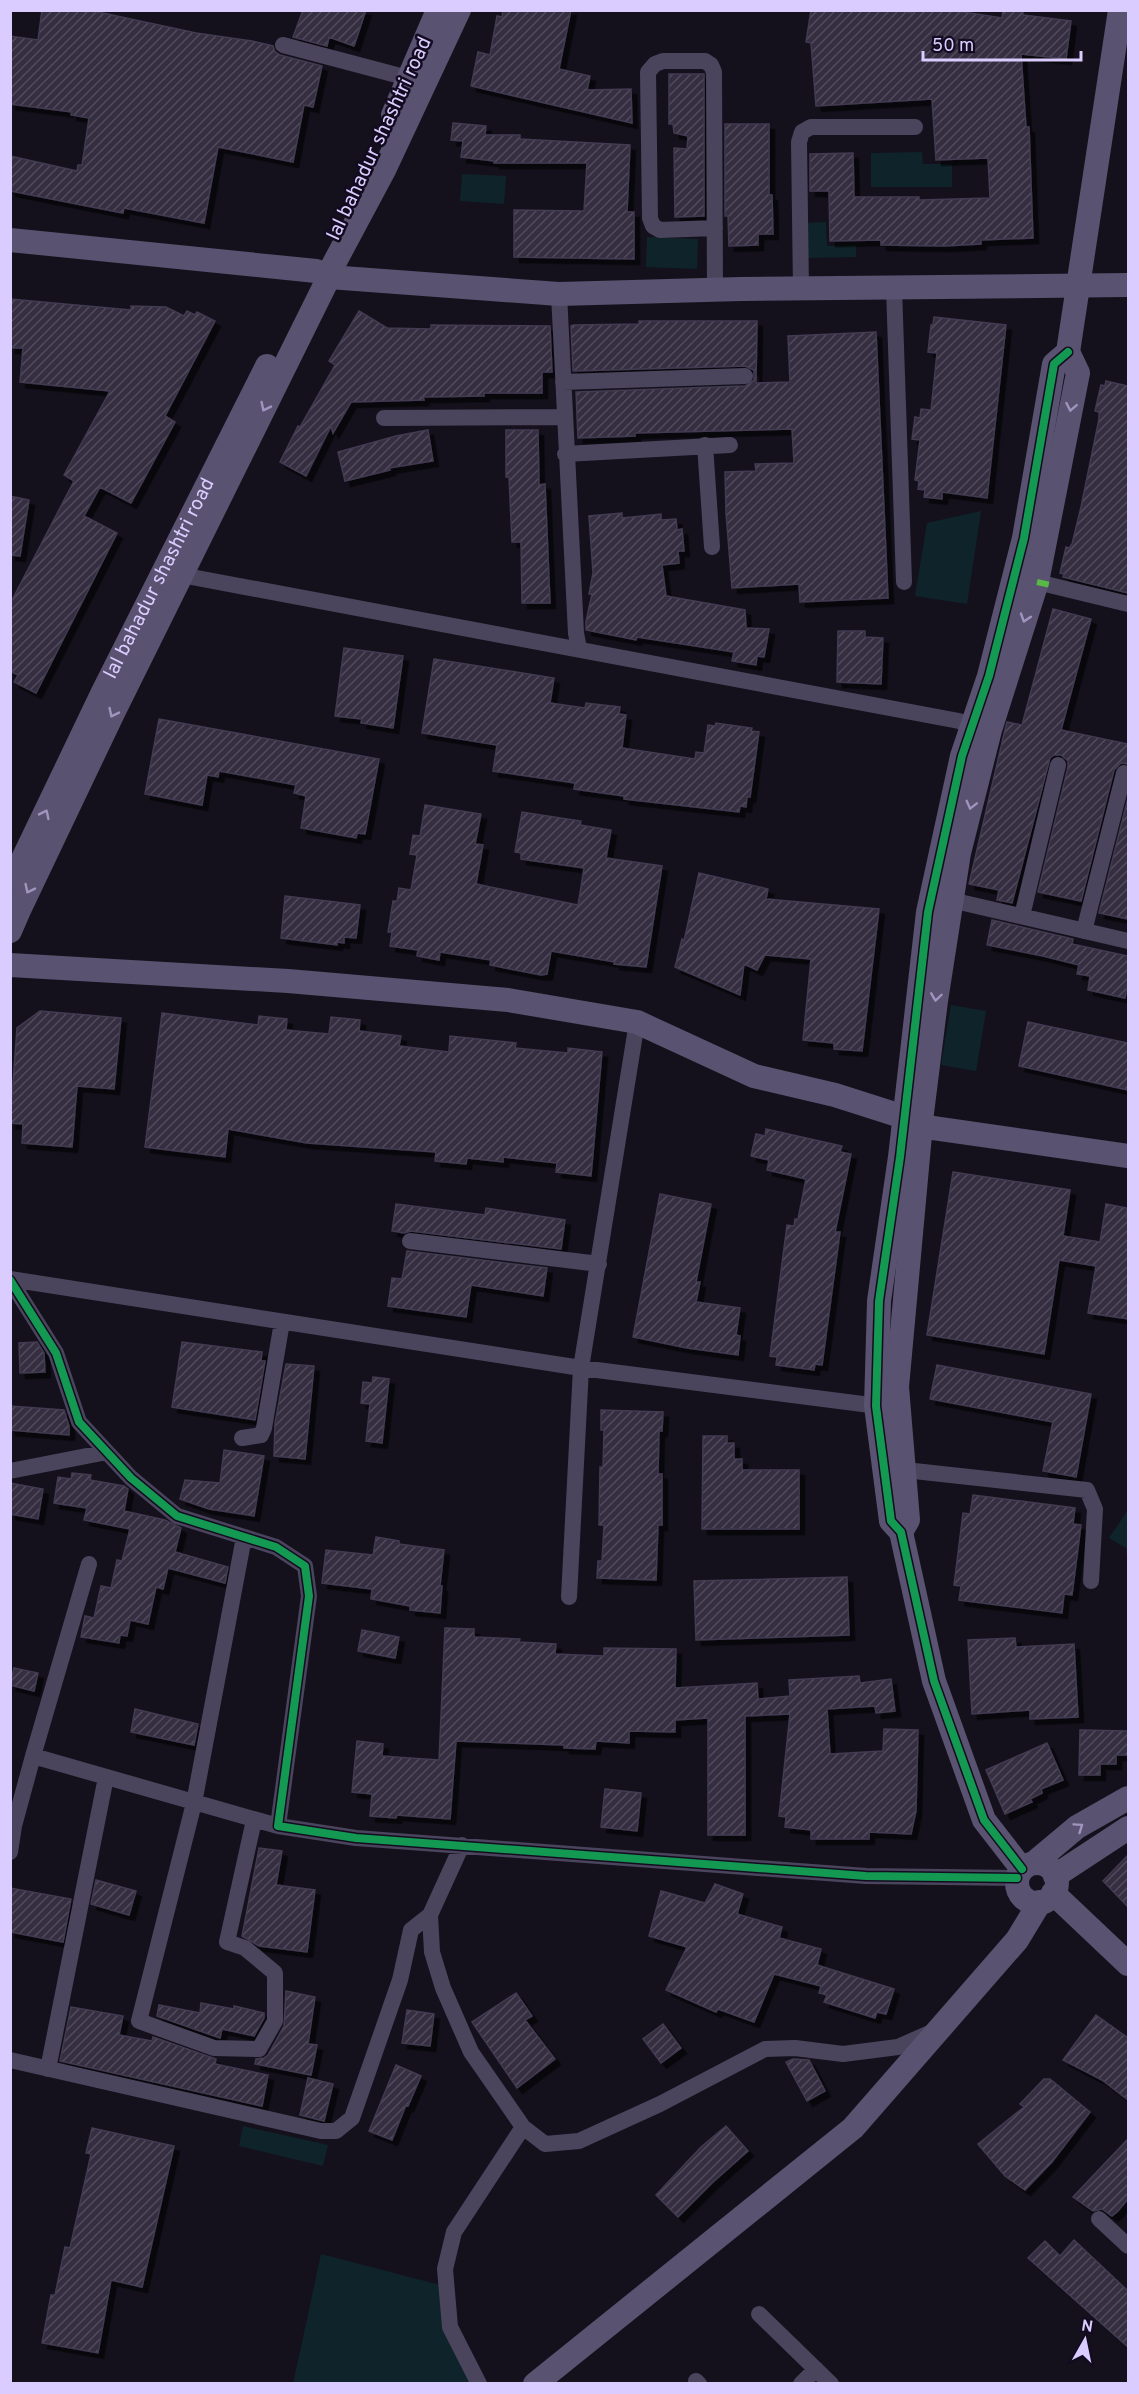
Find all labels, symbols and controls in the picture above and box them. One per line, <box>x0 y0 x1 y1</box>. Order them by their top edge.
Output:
scale bar <box>923 24 1080 62</box>
street label: lal bahadur shashtri road <box>321 33 439 245</box>
text: 50 m <box>932 35 974 58</box>
one-way arrow <box>260 400 272 411</box>
one-way arrow <box>1065 402 1078 412</box>
street label: lal bahadur shashtri road <box>99 474 221 684</box>
one-way arrow <box>1020 612 1033 623</box>
one-way arrow <box>108 707 120 718</box>
one-way arrow <box>965 800 978 810</box>
one-way arrow <box>37 810 49 821</box>
one-way arrow <box>24 883 36 894</box>
one-way arrow <box>931 993 943 1002</box>
one-way arrow <box>1072 1823 1083 1834</box>
north arrow <box>1055 2310 1115 2370</box>
text: N <box>1080 2316 1094 2338</box>

